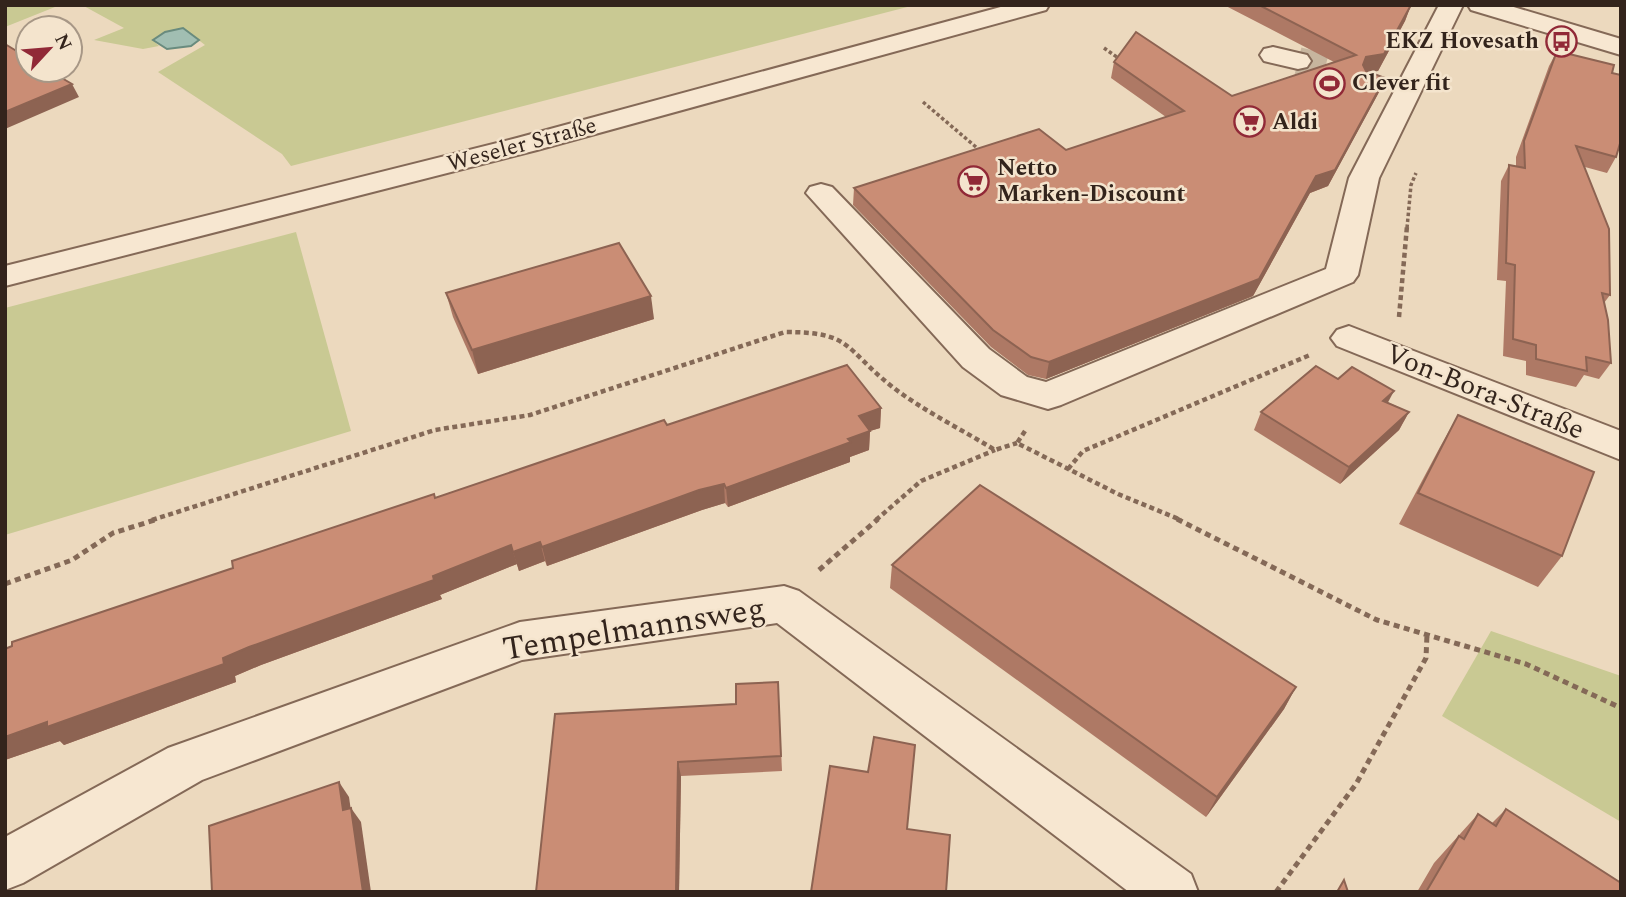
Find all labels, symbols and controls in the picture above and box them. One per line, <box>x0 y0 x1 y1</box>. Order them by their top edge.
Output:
north arrow <box>14 14 84 84</box>
place label: EKZ Hovesath <box>1385 24 1539 59</box>
bus stop icon: EKZ Hovesath <box>1545 24 1579 58</box>
text: N <box>46 29 79 56</box>
sports icon: Clever fit <box>1312 66 1346 100</box>
place label: Clever fit <box>1352 66 1450 101</box>
supermarket icon: Aldi <box>1232 105 1266 139</box>
place label: Aldi <box>1272 105 1318 140</box>
street label: Weseler Straße <box>443 108 601 182</box>
place label: Netto Marken-Discount <box>997 151 1186 212</box>
supermarket icon: Netto Marken-Discount <box>957 164 991 198</box>
street label: Von-Bora-Straße <box>1379 333 1591 451</box>
street label: Tempelmannsweg <box>499 584 769 674</box>

